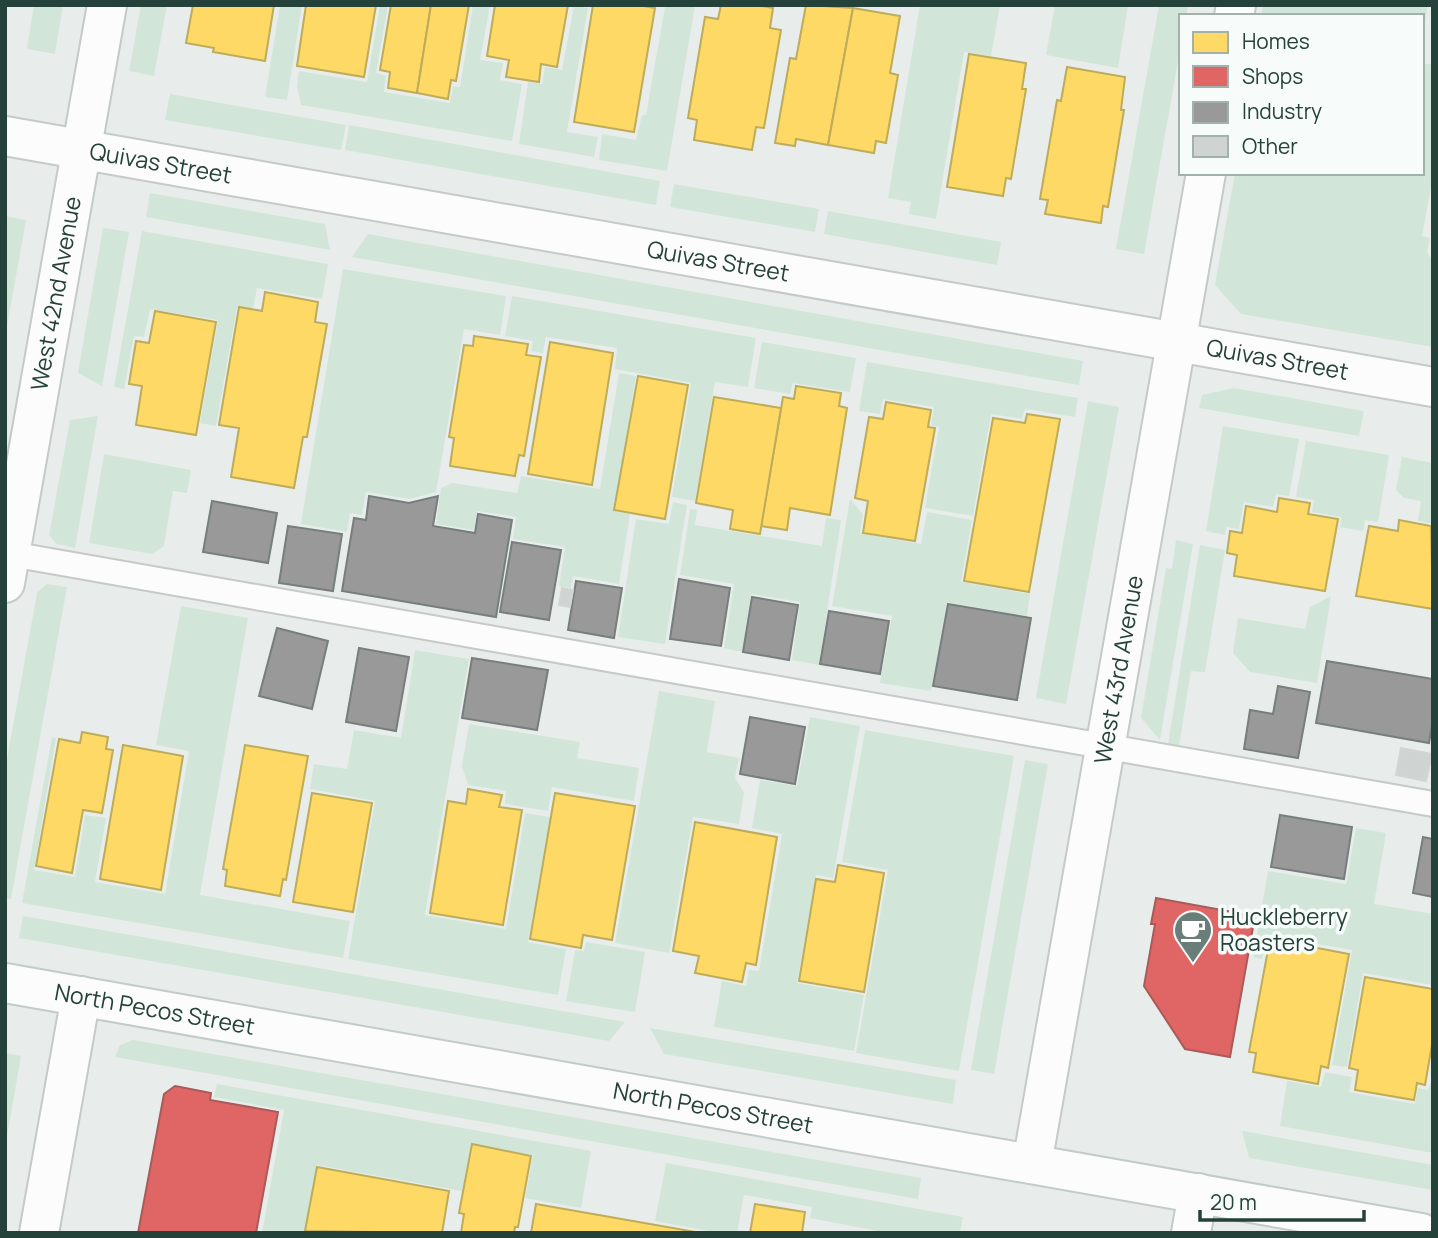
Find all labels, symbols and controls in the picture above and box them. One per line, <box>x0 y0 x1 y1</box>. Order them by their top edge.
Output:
legend <box>1179 14 1424 175</box>
text: Homes <box>1242 27 1310 55</box>
text: Shops <box>1242 62 1303 90</box>
text: Industry <box>1242 97 1322 125</box>
text: Other <box>1242 132 1298 160</box>
street label: Quivas Street <box>87 134 234 191</box>
street label: West 42nd Avenue <box>22 194 88 393</box>
street label: Quivas Street <box>645 232 792 289</box>
street label: Quivas Street <box>1204 330 1351 387</box>
street label: West 43rd Avenue <box>1086 573 1150 766</box>
place label: Huckleberry Roasters <box>1220 900 1348 958</box>
cafe icon: Huckleberry Roasters <box>1172 909 1214 964</box>
street label: North Pecos Street <box>52 975 257 1042</box>
street label: North Pecos Street <box>611 1074 816 1140</box>
scale bar <box>1200 1178 1364 1222</box>
text: 20 m <box>1210 1188 1257 1216</box>

